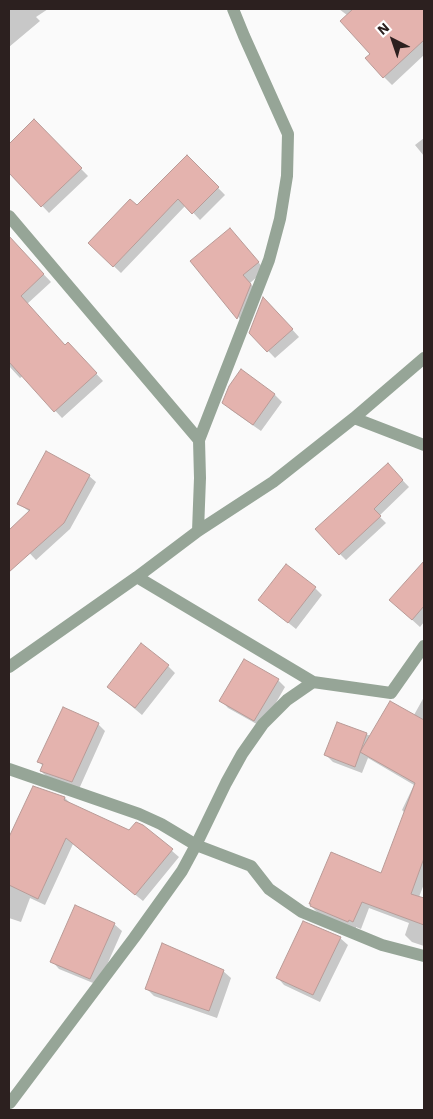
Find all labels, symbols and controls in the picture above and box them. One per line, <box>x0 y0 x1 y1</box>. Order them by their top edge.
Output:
north arrow <box>368 15 418 65</box>
text: N <box>374 19 392 38</box>

